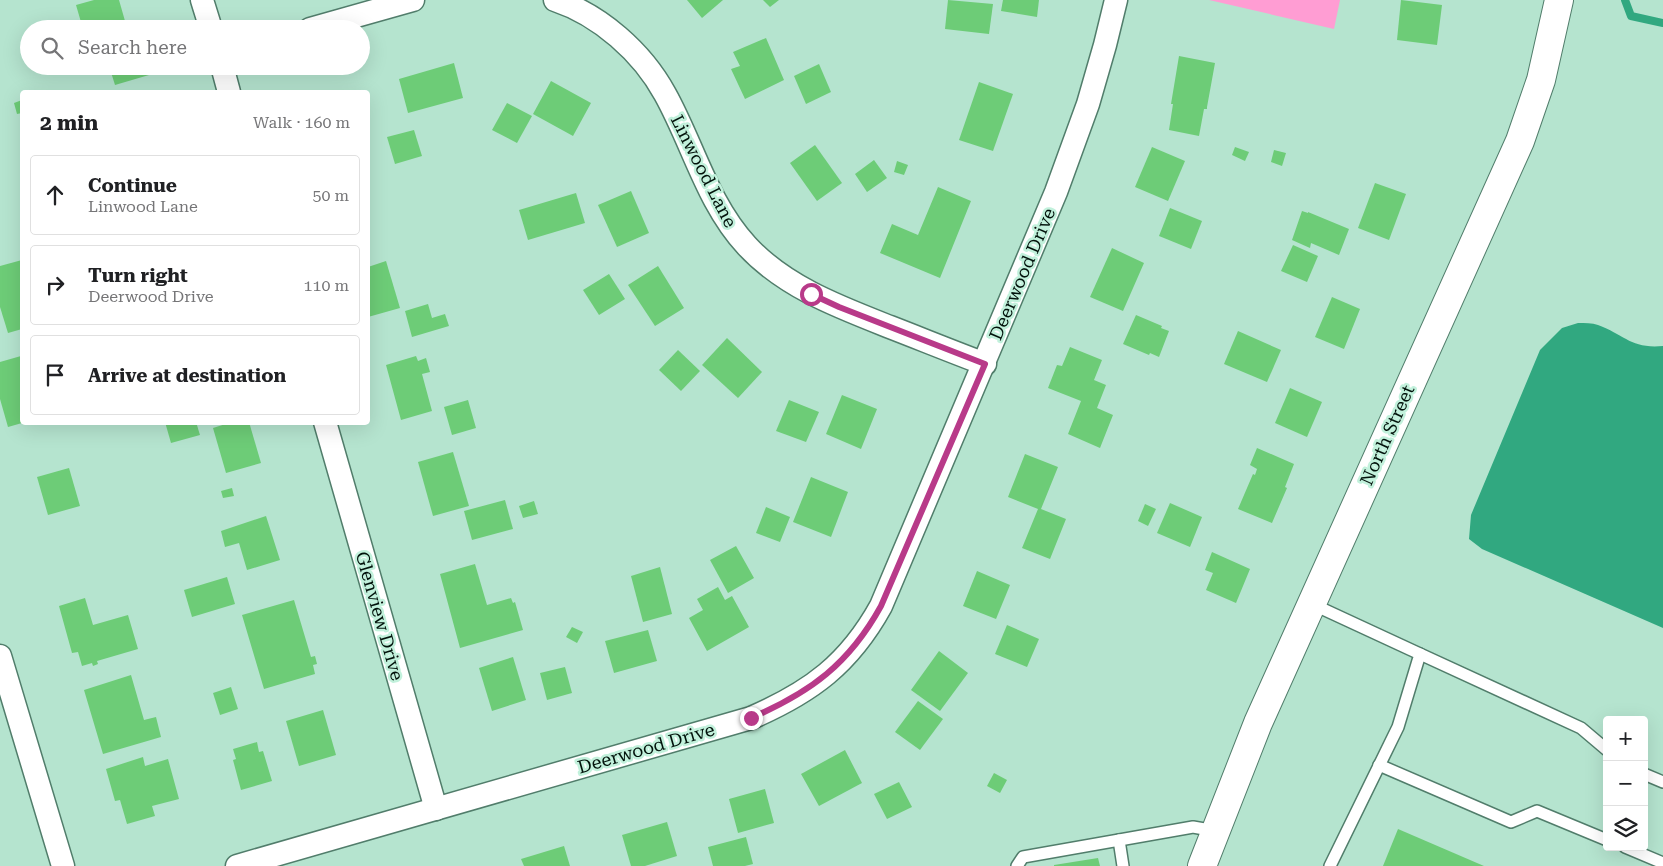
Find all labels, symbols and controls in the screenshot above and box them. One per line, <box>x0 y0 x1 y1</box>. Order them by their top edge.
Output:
search box <box>20 20 370 75</box>
icon: search <box>38 34 66 62</box>
text: Search here <box>78 36 187 59</box>
text: 2 min <box>40 111 98 135</box>
street label: Linwood Lane <box>667 111 741 231</box>
text: Walk · 160 m <box>253 113 350 132</box>
text: Continue <box>88 174 177 197</box>
icon: ahead <box>41 181 69 209</box>
text: 50 m <box>312 186 349 205</box>
text: Linwood Lane <box>88 197 198 216</box>
street label: Deerwood Drive <box>985 205 1059 343</box>
text: Turn right <box>88 264 188 287</box>
icon: right <box>41 271 69 299</box>
text: 110 m <box>303 276 349 295</box>
route start <box>800 283 823 306</box>
text: Deerwood Drive <box>88 287 214 306</box>
icon: arrive <box>41 361 69 389</box>
text: Arrive at destination <box>88 364 286 387</box>
street label: North Street <box>1356 381 1419 488</box>
street label: Glenview Drive <box>352 549 408 683</box>
route end <box>740 707 763 730</box>
map controls <box>1603 716 1648 851</box>
button: + <box>1603 716 1648 761</box>
street label: Deerwood Drive <box>575 718 717 778</box>
button: − <box>1603 761 1648 806</box>
button: layers <box>1603 806 1648 851</box>

